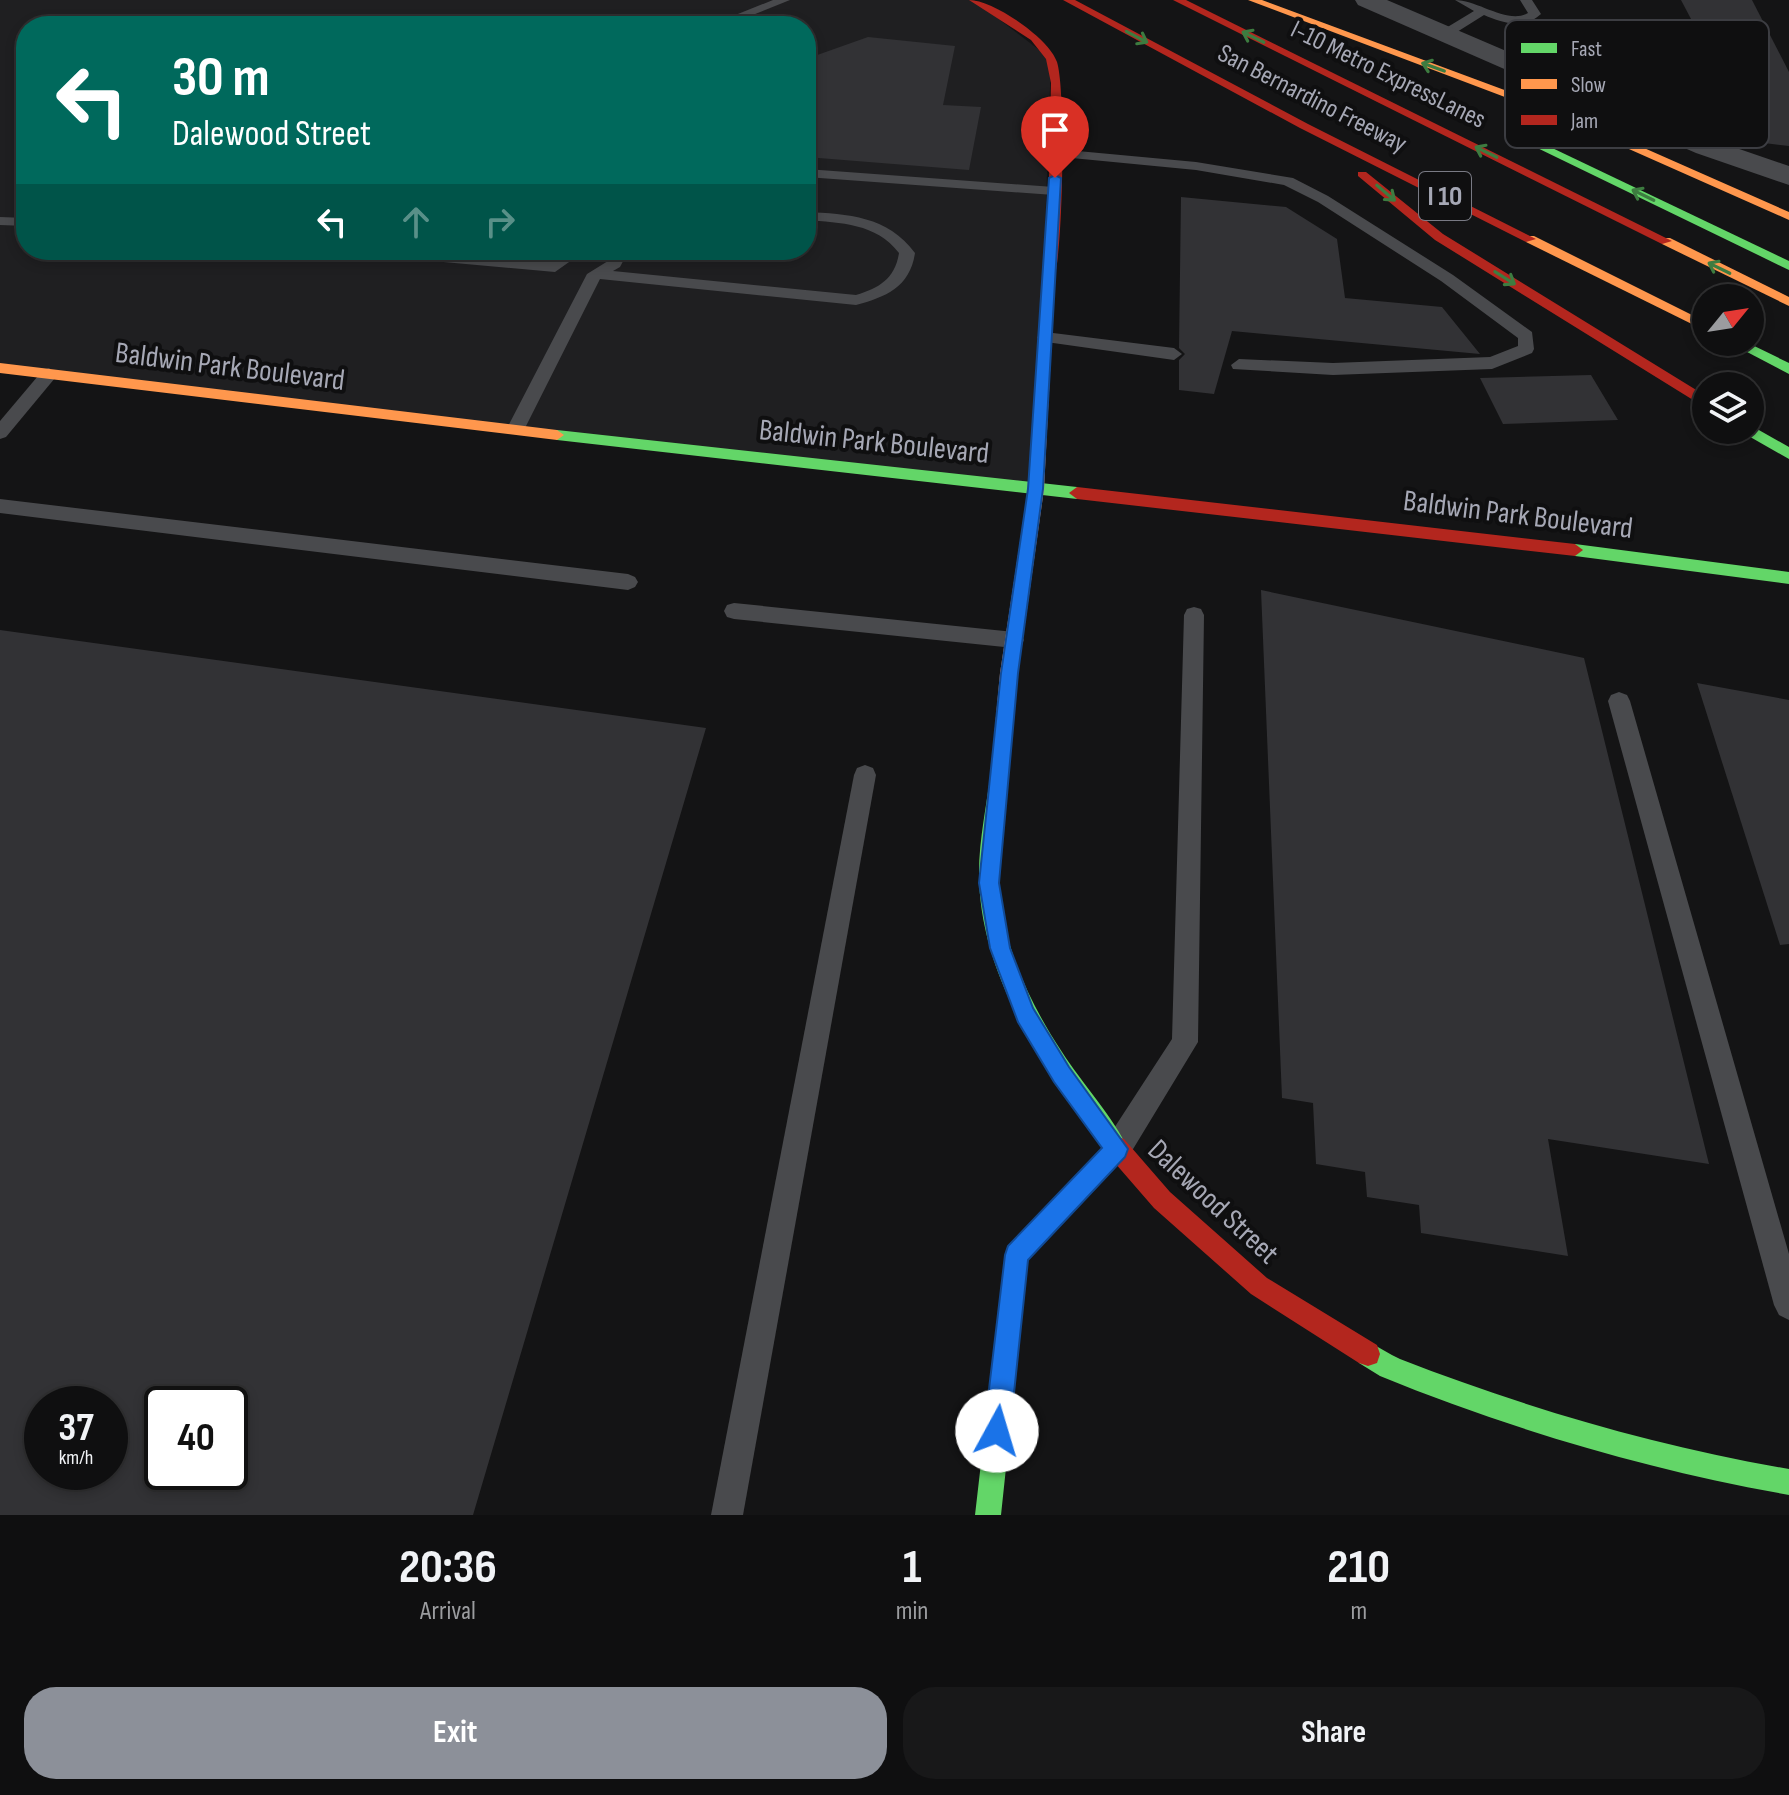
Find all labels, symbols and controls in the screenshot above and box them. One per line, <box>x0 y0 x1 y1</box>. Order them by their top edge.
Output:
street label: I-10 Metro ExpressLanes <box>1285 14 1491 136</box>
legend <box>1505 20 1769 148</box>
one-way arrow <box>1125 29 1148 45</box>
one-way arrow <box>1242 29 1266 44</box>
text: Fast <box>1571 36 1602 63</box>
street label: San Bernardino Freeway <box>1212 38 1412 160</box>
text: 30 m <box>172 45 270 112</box>
icon: left <box>40 48 144 152</box>
one-way arrow <box>1421 59 1446 73</box>
text: Slow <box>1571 72 1606 99</box>
pin <box>1021 96 1089 178</box>
icon: arrive <box>1033 108 1077 152</box>
text: Jam <box>1570 108 1598 135</box>
text: Dalewood Street <box>172 113 371 156</box>
one-way arrow <box>1475 144 1499 160</box>
road number: I 10 <box>1419 172 1471 220</box>
one-way arrow <box>1375 184 1396 202</box>
one-way arrow <box>1632 187 1656 203</box>
icon: left <box>310 200 354 244</box>
icon: ahead <box>394 200 438 244</box>
icon: right <box>478 200 522 244</box>
one-way arrow <box>1708 260 1732 275</box>
one-way arrow <box>1493 271 1516 287</box>
north arrow <box>1692 284 1764 356</box>
map controls <box>1692 284 1764 444</box>
street label: Baldwin Park Boulevard <box>113 335 347 399</box>
button: layers <box>1692 372 1764 444</box>
street label: Baldwin Park Boulevard <box>757 412 991 472</box>
street label: Baldwin Park Boulevard <box>1401 483 1635 547</box>
street label: Dalewood Street <box>1140 1132 1286 1272</box>
speed limit sign: 40 <box>144 1386 248 1490</box>
position arrow <box>955 1389 1039 1473</box>
text: 37 <box>58 1404 94 1452</box>
text: km/h <box>59 1446 93 1470</box>
text: 20:36 <box>399 1539 497 1596</box>
text: 1 <box>903 1539 922 1596</box>
text: 210 <box>1327 1539 1390 1596</box>
text: Arrival <box>420 1596 476 1627</box>
text: min <box>896 1596 928 1627</box>
text: m <box>1350 1596 1367 1627</box>
button: Exit <box>24 1687 887 1779</box>
button: Share <box>903 1687 1765 1779</box>

